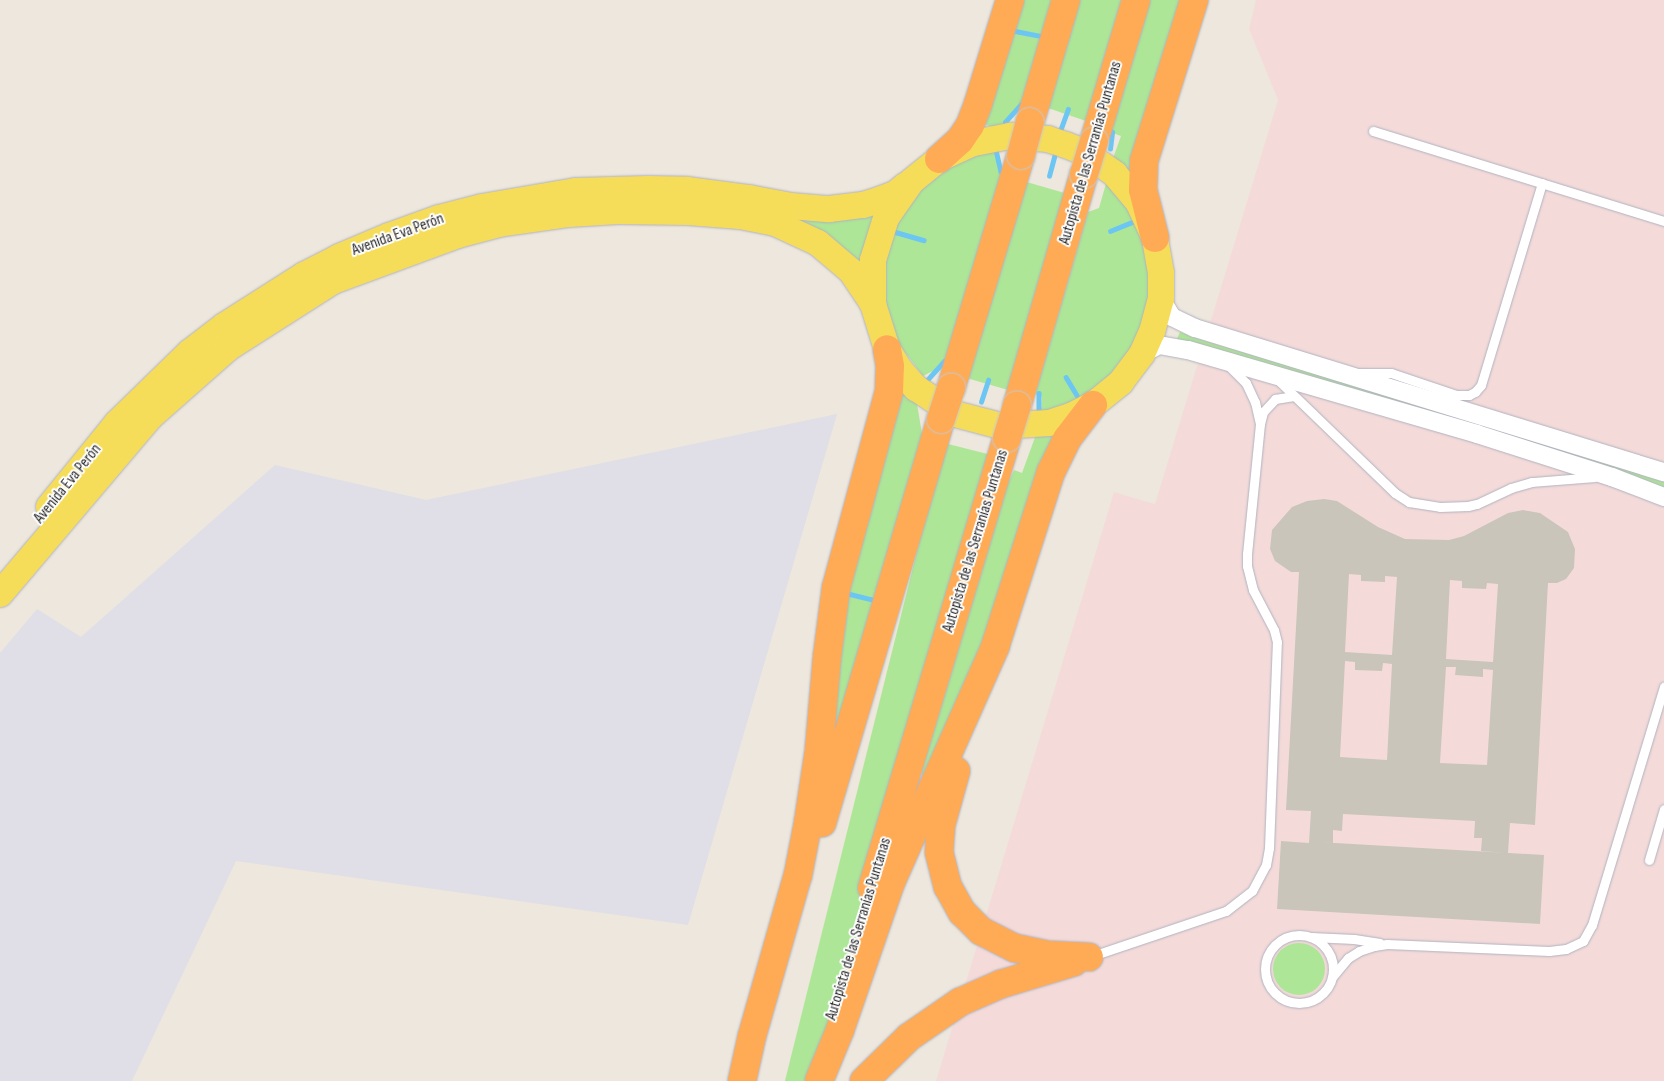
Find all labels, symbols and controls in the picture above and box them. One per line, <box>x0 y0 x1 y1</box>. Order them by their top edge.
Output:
street label: Autopista de las Serranías Puntanas <box>1056 59 1126 247</box>
street label: Avenida Eva Perón <box>349 209 447 261</box>
street label: Avenida Eva Perón <box>30 440 106 528</box>
street label: Autopista de las Serranías Puntanas <box>939 448 1013 634</box>
street label: Autopista de las Serranías Puntanas <box>822 836 896 1022</box>

